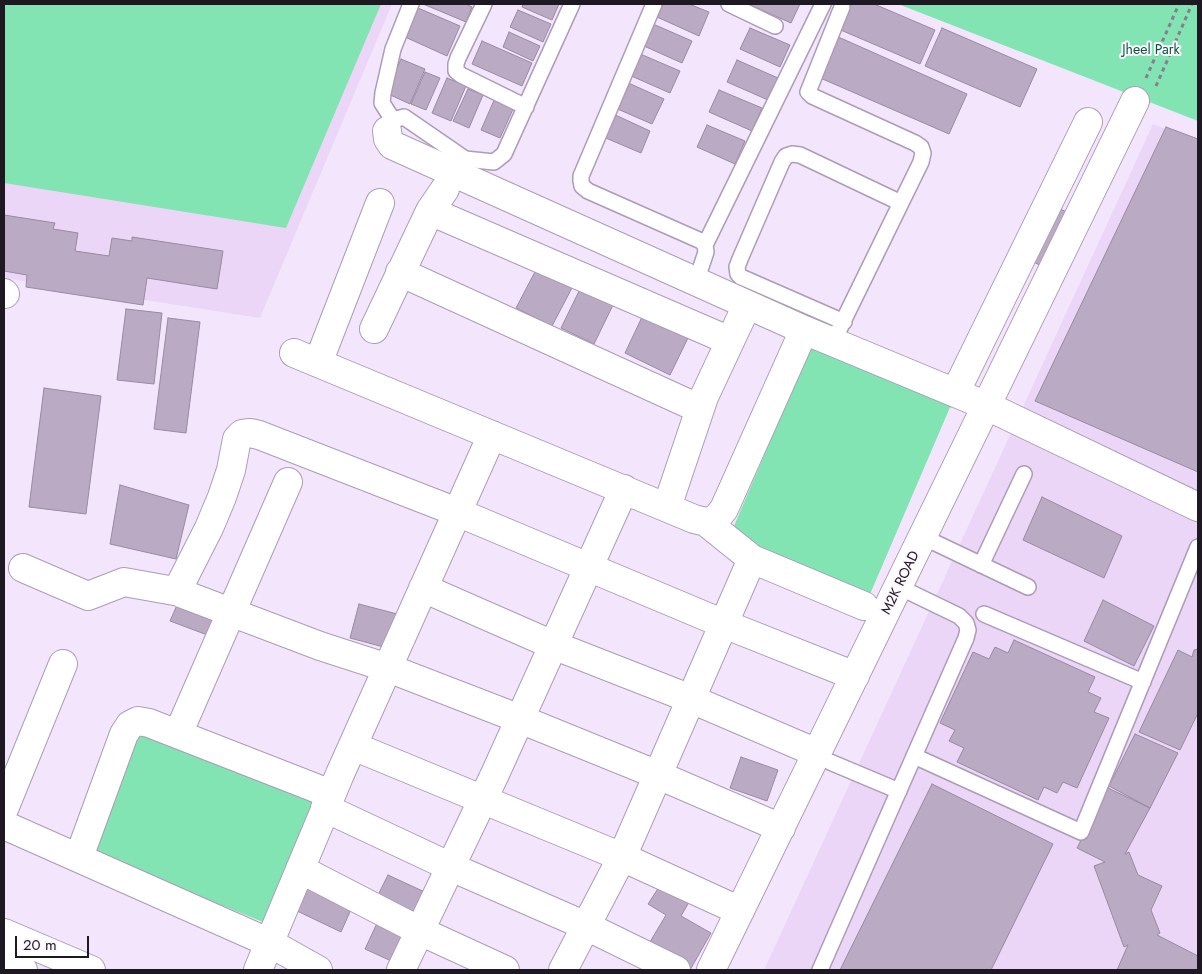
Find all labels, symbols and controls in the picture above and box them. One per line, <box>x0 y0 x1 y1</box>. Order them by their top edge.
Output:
park label: Jheel Park <box>1122 43 1180 59</box>
street label: M2K ROAD <box>878 548 924 618</box>
scale bar <box>18 926 91 958</box>
text: 20 m <box>23 934 57 956</box>

